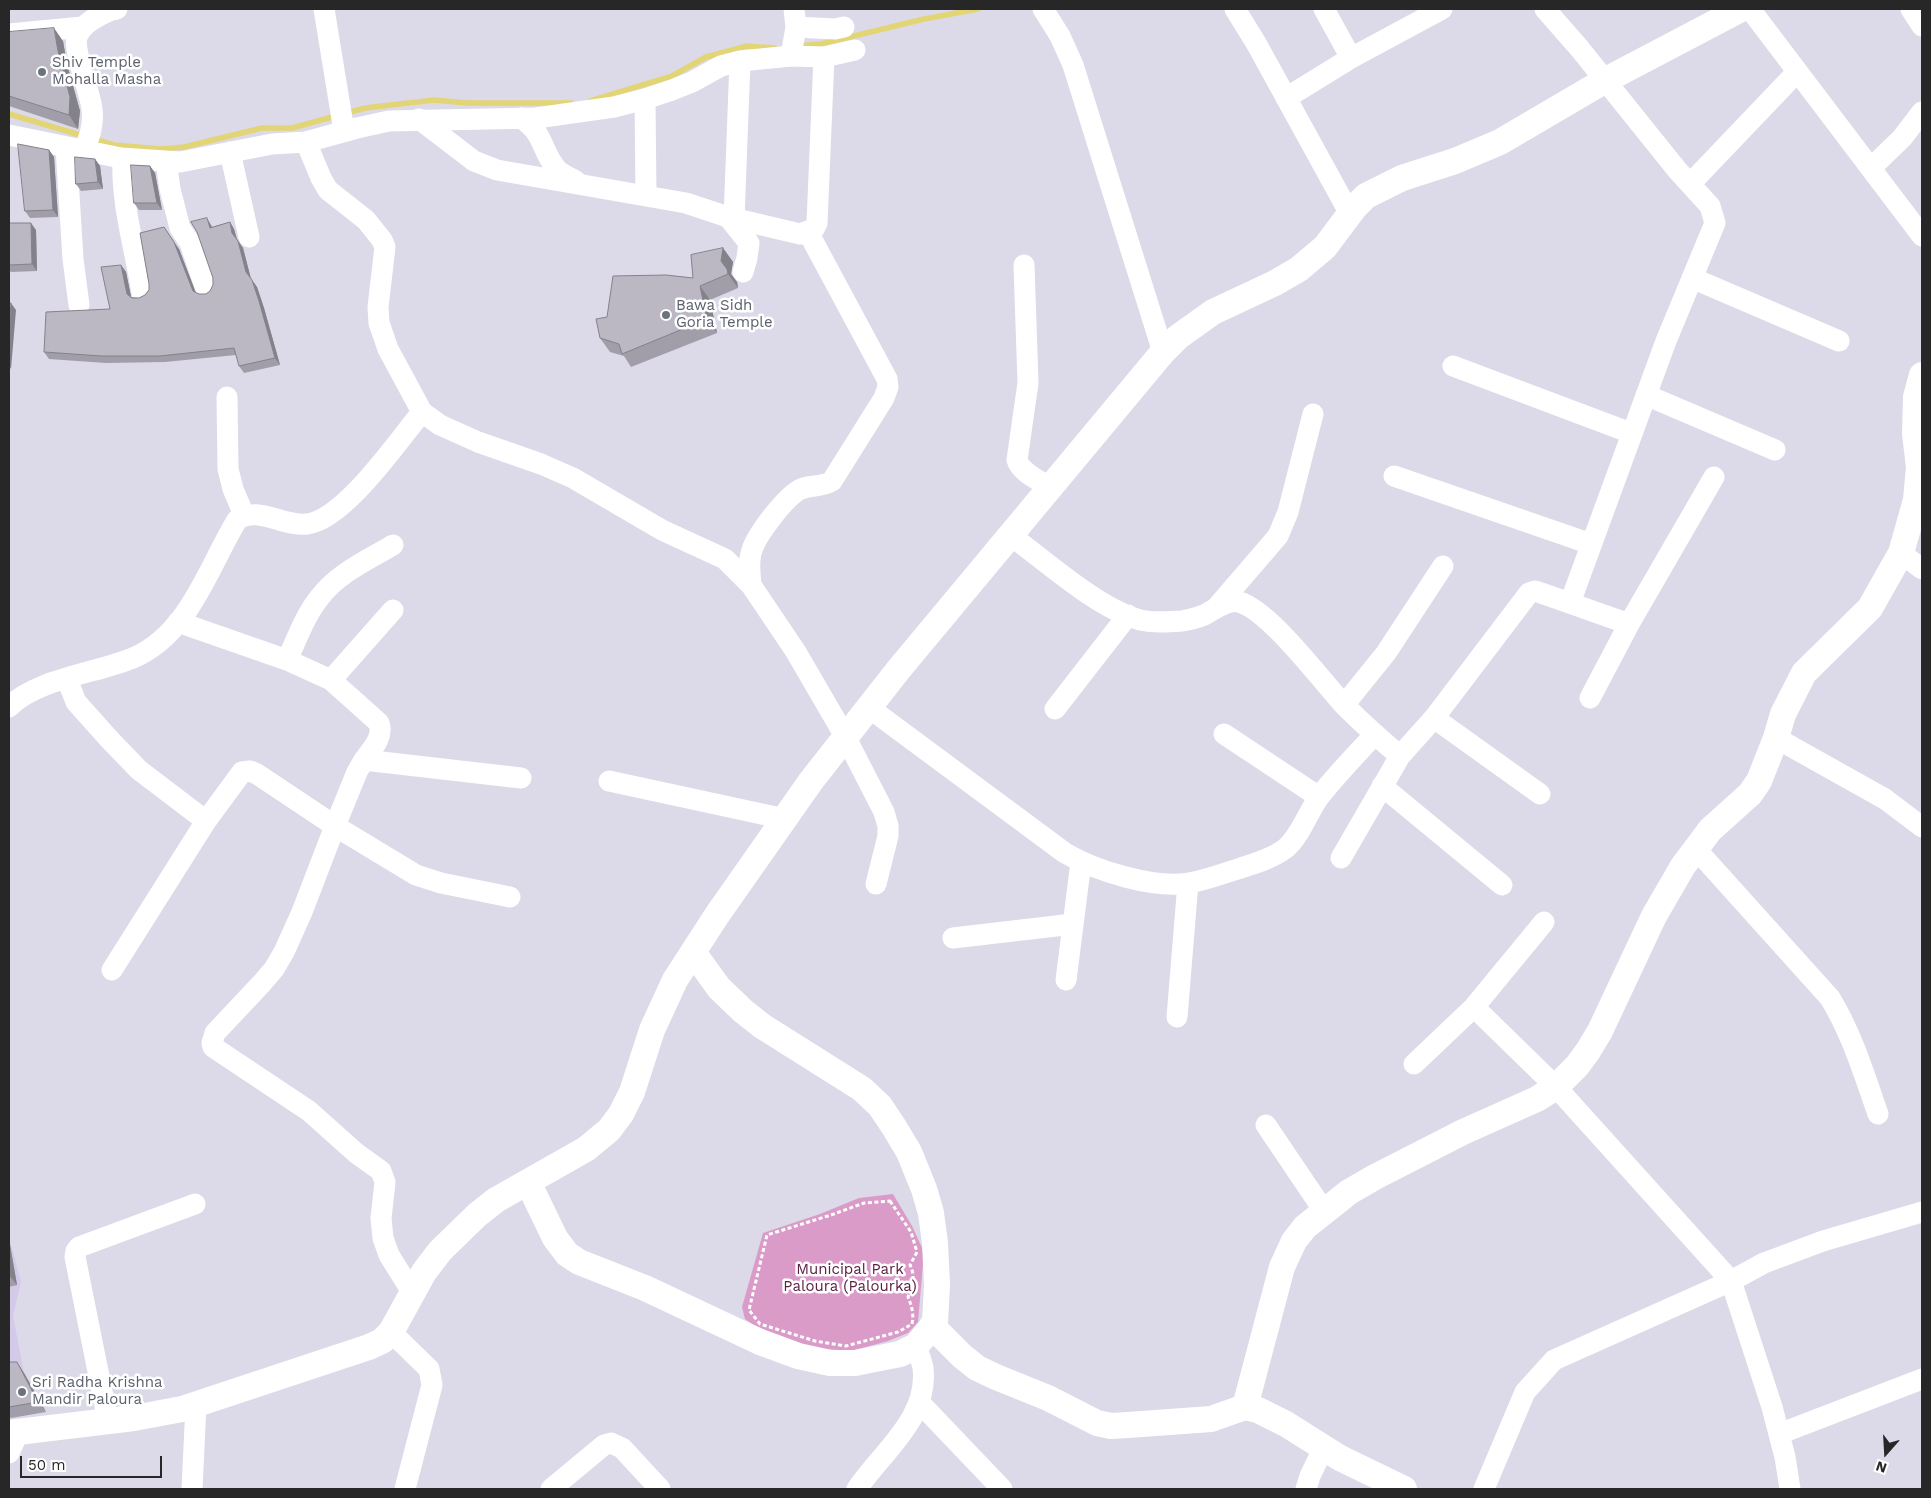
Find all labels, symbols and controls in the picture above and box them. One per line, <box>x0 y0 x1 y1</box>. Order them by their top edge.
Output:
place label: Shiv Temple Mohalla Masha <box>52 54 161 89</box>
marker: Shiv Temple Mohalla Masha <box>36 66 48 78</box>
place label: Bawa Sidh Goria Temple <box>676 297 773 332</box>
marker: Bawa Sidh Goria Temple <box>660 309 672 321</box>
park label: Municipal Park Paloura (Palourka) <box>783 1261 917 1296</box>
place label: Sri Radha Krishna Mandir Paloura <box>32 1374 162 1409</box>
marker: Sri Radha Krishna Mandir Paloura <box>16 1386 28 1398</box>
north arrow <box>1861 1428 1911 1478</box>
scale bar <box>22 1446 165 1478</box>
text: 50 m <box>28 1456 65 1474</box>
text: N <box>1874 1458 1889 1476</box>

